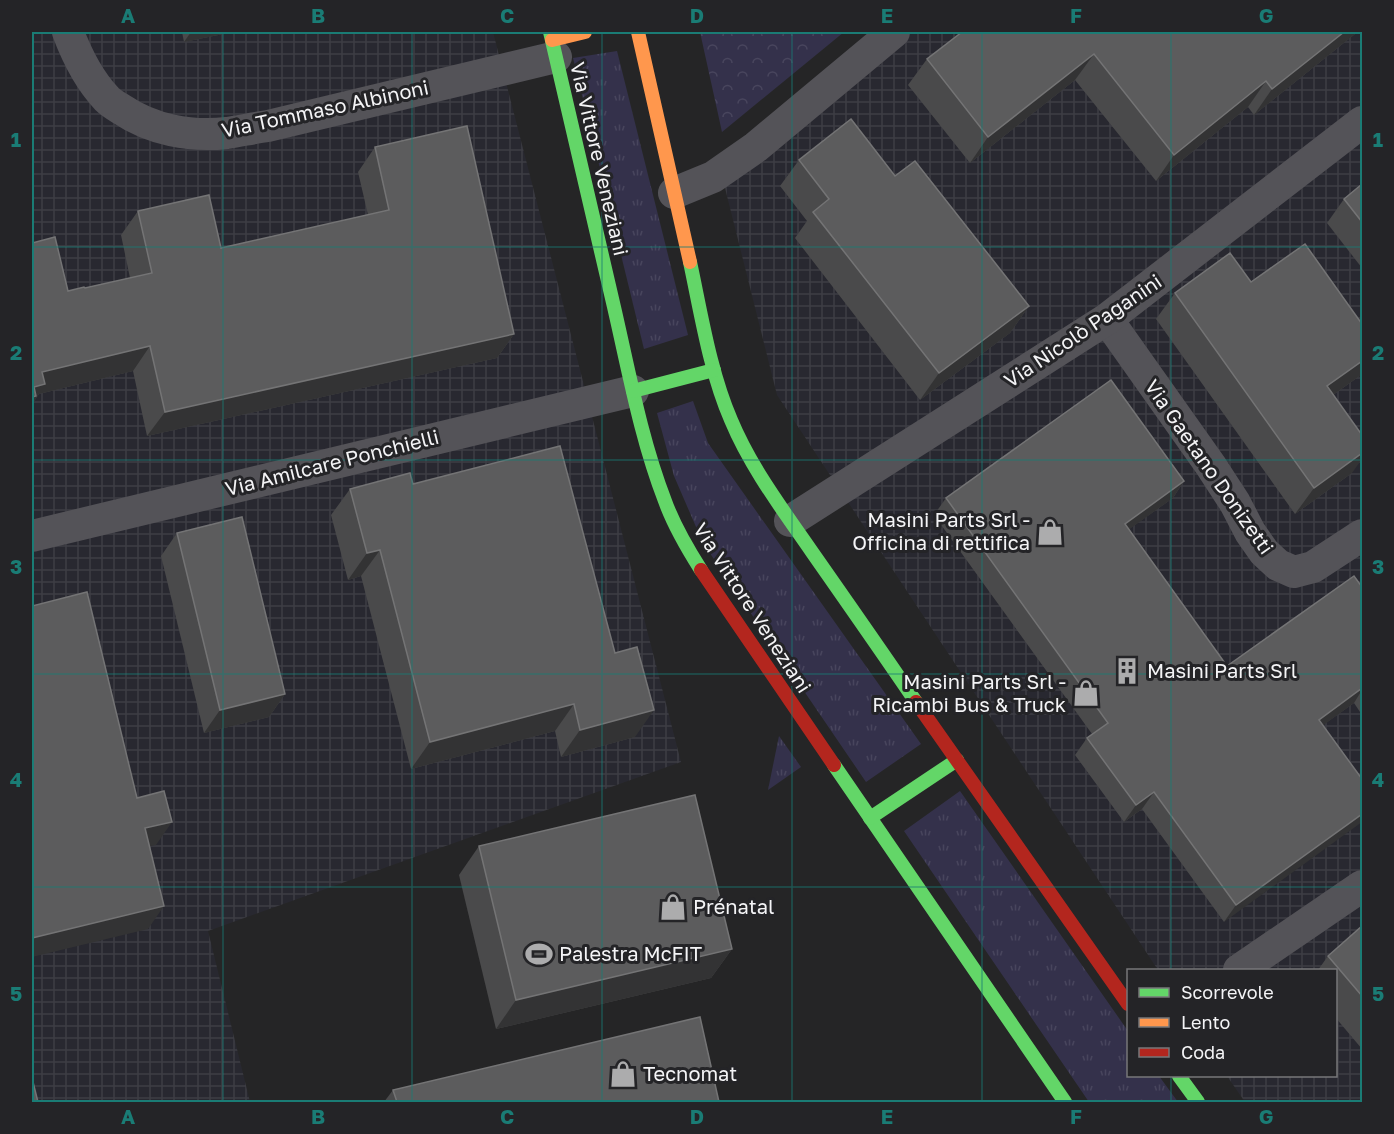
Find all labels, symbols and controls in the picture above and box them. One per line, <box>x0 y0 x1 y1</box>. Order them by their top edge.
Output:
text: A <box>121 3 135 27</box>
text: B <box>311 3 325 27</box>
text: C <box>500 3 514 27</box>
text: D <box>690 3 704 27</box>
text: E <box>881 3 893 27</box>
text: F <box>1070 3 1082 27</box>
text: G <box>1259 3 1273 27</box>
street label: Via Vittore Veneziani <box>566 60 634 258</box>
street label: Via Tommaso Albinoni <box>219 74 430 142</box>
text: 1 <box>11 127 21 151</box>
text: 1 <box>1373 127 1383 151</box>
street label: Via Nicolò Paganini <box>999 269 1166 392</box>
text: 2 <box>10 340 22 364</box>
text: 2 <box>1372 340 1384 364</box>
street label: Via Gaetano Donizetti <box>1141 375 1279 558</box>
street label: Via Amilcare Ponchielli <box>222 424 441 500</box>
place label: Masini Parts Srl - Officina di rettifica <box>852 507 1030 554</box>
shop icon: Masini Parts Srl - Officina di rettifica <box>1035 517 1065 547</box>
street label: Via Vittore Veneziani <box>689 518 817 697</box>
text: 3 <box>10 554 22 578</box>
text: 3 <box>1372 554 1384 578</box>
building icon: Masini Parts Srl <box>1112 656 1142 686</box>
place label: Masini Parts Srl <box>1147 658 1297 682</box>
place label: Masini Parts Srl - Ricambi Bus & Truck <box>872 669 1066 716</box>
shop icon: Masini Parts Srl - Ricambi Bus & Truck <box>1071 678 1101 708</box>
text: 4 <box>10 767 22 791</box>
text: 4 <box>1372 767 1384 791</box>
shop icon: Prénatal <box>658 892 688 922</box>
place label: Prénatal <box>693 894 774 918</box>
sports icon: Palestra McFIT <box>524 939 554 969</box>
place label: Palestra McFIT <box>559 941 702 965</box>
legend <box>1127 969 1337 1077</box>
text: 5 <box>10 981 22 1005</box>
text: Scorrevole <box>1181 981 1274 1003</box>
text: 5 <box>1372 981 1384 1005</box>
text: Lento <box>1181 1011 1230 1033</box>
text: Coda <box>1181 1041 1225 1063</box>
shop icon: Tecnomat <box>608 1059 638 1089</box>
place label: Tecnomat <box>643 1061 737 1085</box>
text: A <box>121 1104 135 1128</box>
text: B <box>311 1104 325 1128</box>
text: C <box>500 1104 514 1128</box>
text: D <box>690 1104 704 1128</box>
text: E <box>881 1104 893 1128</box>
text: F <box>1070 1104 1082 1128</box>
text: G <box>1259 1104 1273 1128</box>

